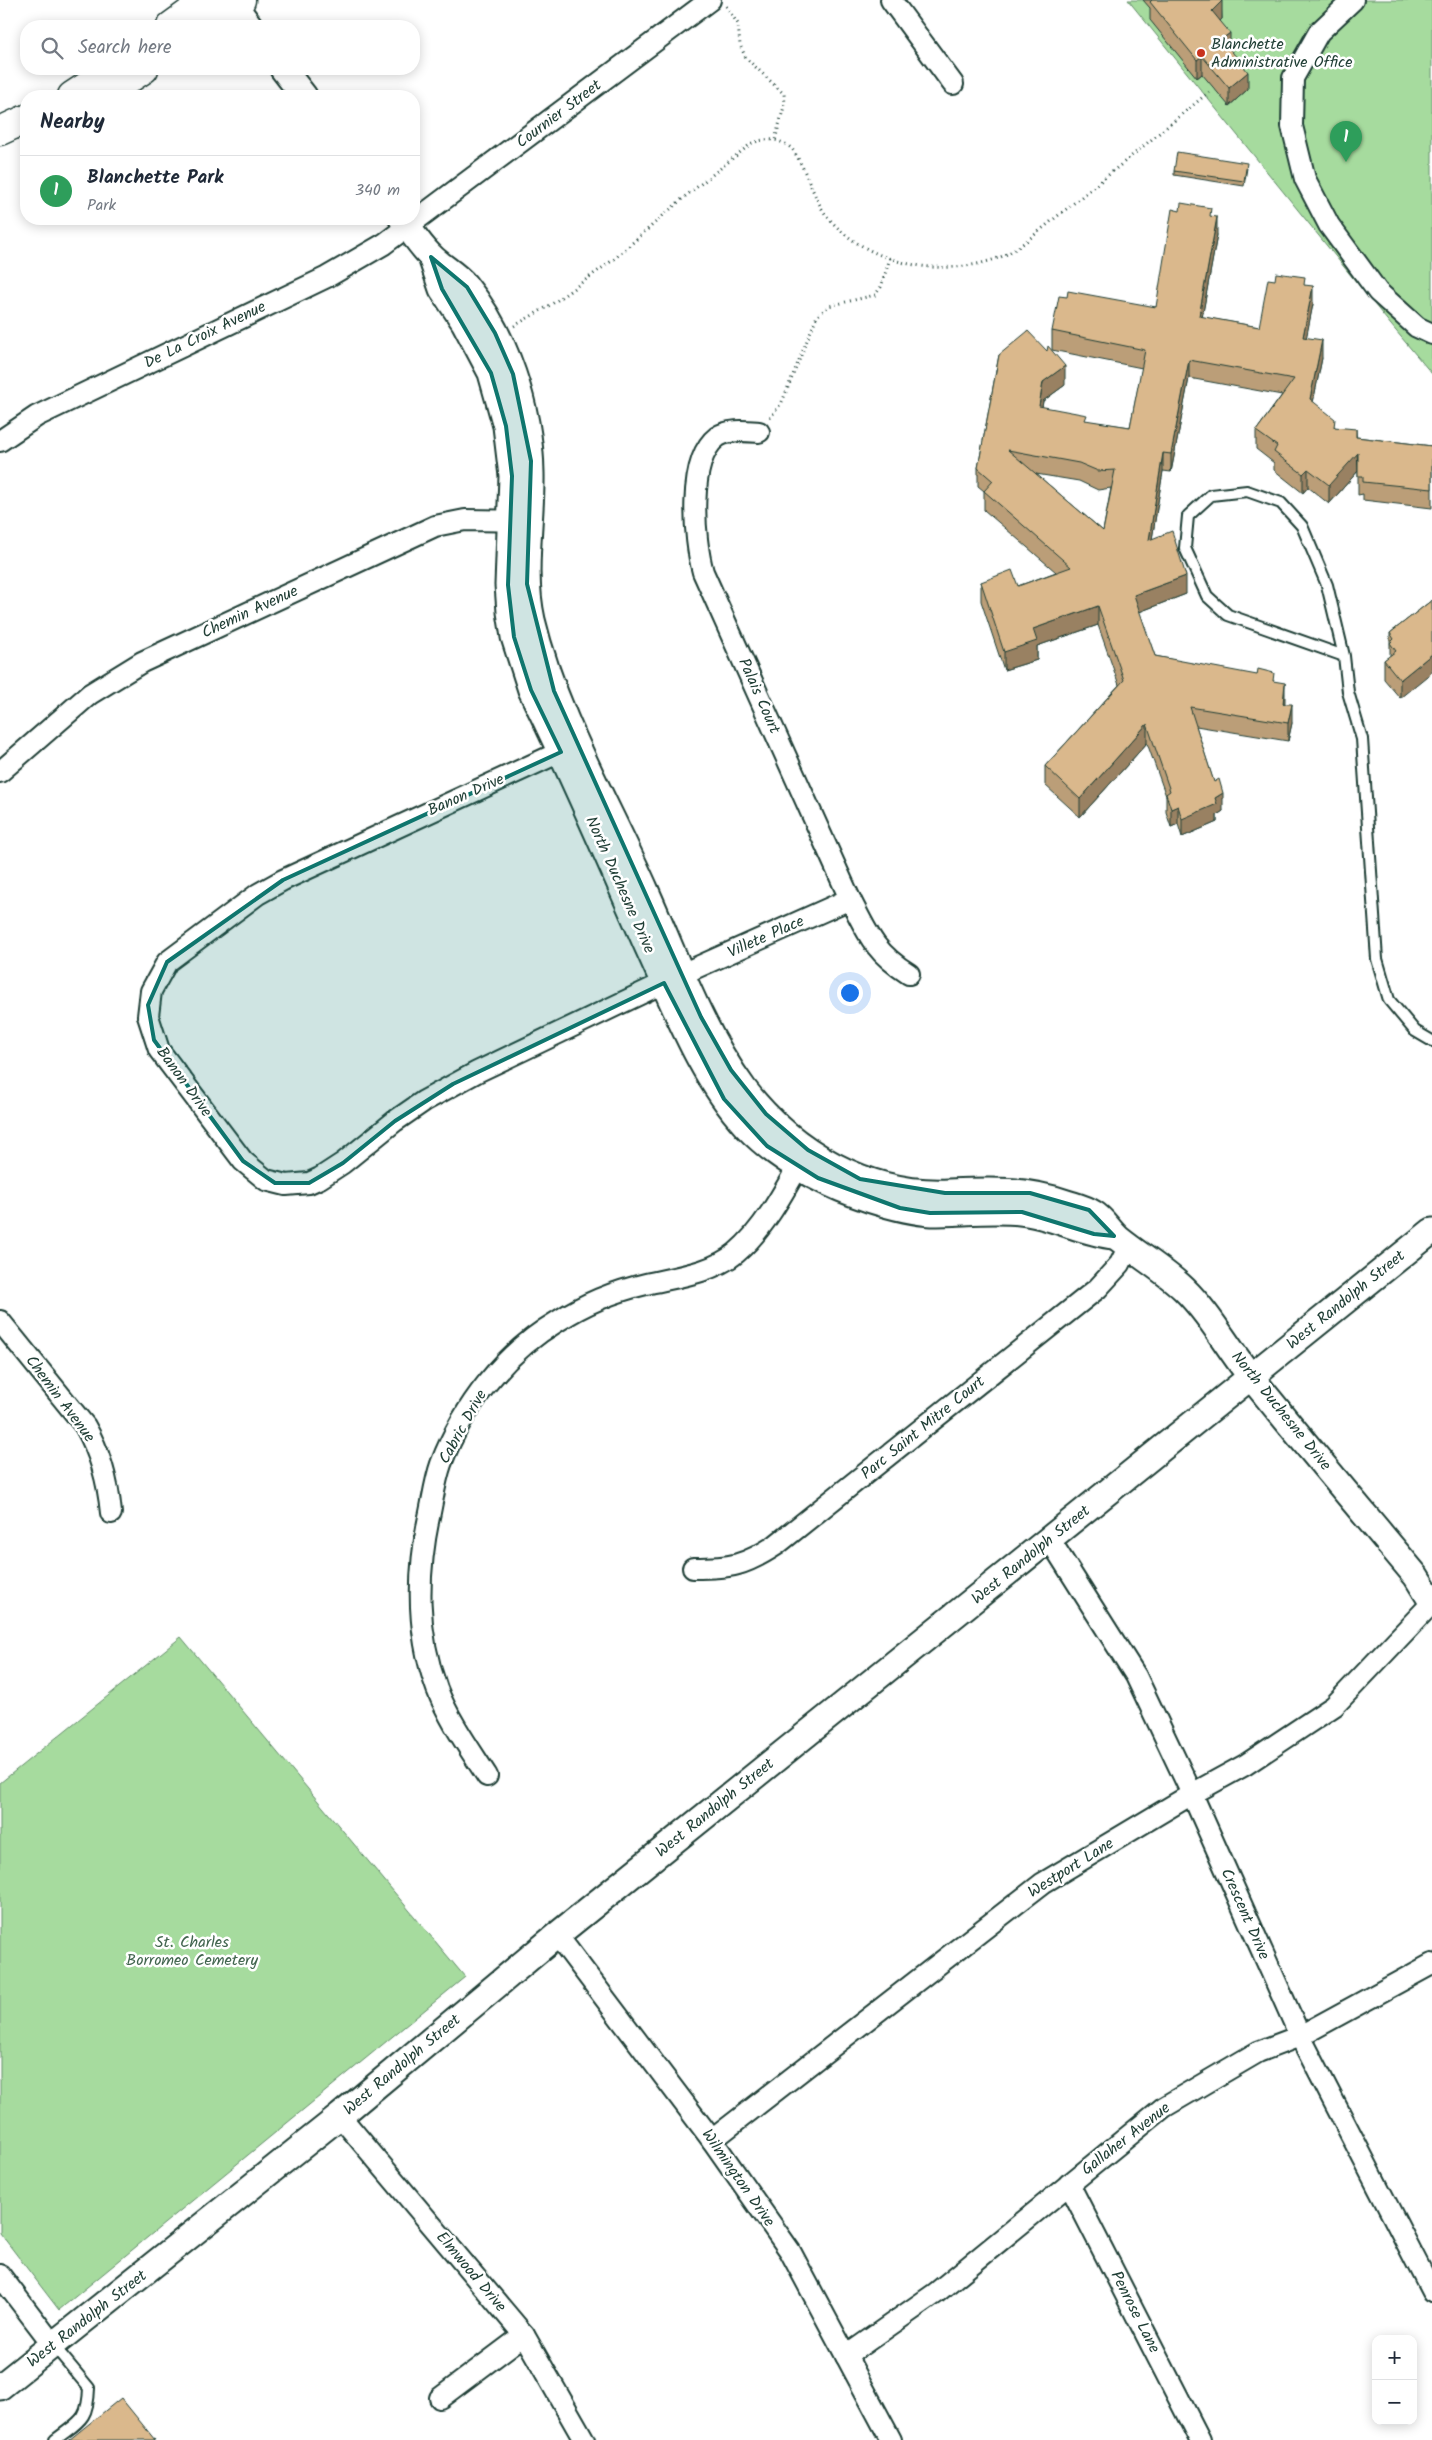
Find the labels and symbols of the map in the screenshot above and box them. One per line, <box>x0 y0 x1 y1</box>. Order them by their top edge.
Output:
place label: Blanchette Administrative Office <box>1211 32 1352 75</box>
marker: Blanchette Administrative Office <box>1195 47 1207 59</box>
street label: Cournier Street <box>511 73 608 155</box>
pin: 1 <box>1330 121 1362 162</box>
street label: De La Croix Avenue <box>140 295 270 375</box>
street label: Chemin Avenue <box>198 579 302 645</box>
street label: Palais Court <box>731 654 787 739</box>
street label: Banon Drive <box>424 767 508 823</box>
street label: North Duchesne Drive <box>579 812 661 958</box>
street label: Villete Place <box>724 909 808 965</box>
your location <box>837 980 863 1006</box>
street label: Banon Drive <box>150 1042 218 1122</box>
street label: West Randolph Street <box>1281 1244 1412 1356</box>
street label: North Duchesne Drive <box>1225 1346 1337 1476</box>
street label: Chemin Avenue <box>19 1350 101 1448</box>
street label: Parc Saint Mitre Court <box>855 1369 991 1486</box>
street label: Cabric Drive <box>432 1385 494 1469</box>
street label: West Randolph Street <box>966 1499 1097 1611</box>
street label: West Randolph Street <box>650 1752 781 1864</box>
street label: Westport Lane <box>1023 1832 1119 1904</box>
street label: Crescent Drive <box>1214 1864 1276 1964</box>
park label: St. Charles Borromeo Cemetery <box>126 1930 258 1973</box>
street label: West Randolph Street <box>338 2008 467 2122</box>
street label: Gallaher Avenue <box>1076 2096 1176 2182</box>
street label: Wilmington Drive <box>695 2124 781 2232</box>
street label: Elmwood Drive <box>430 2226 512 2318</box>
street label: West Randolph Street <box>21 2263 153 2374</box>
street label: Penrose Lane <box>1104 2267 1166 2357</box>

